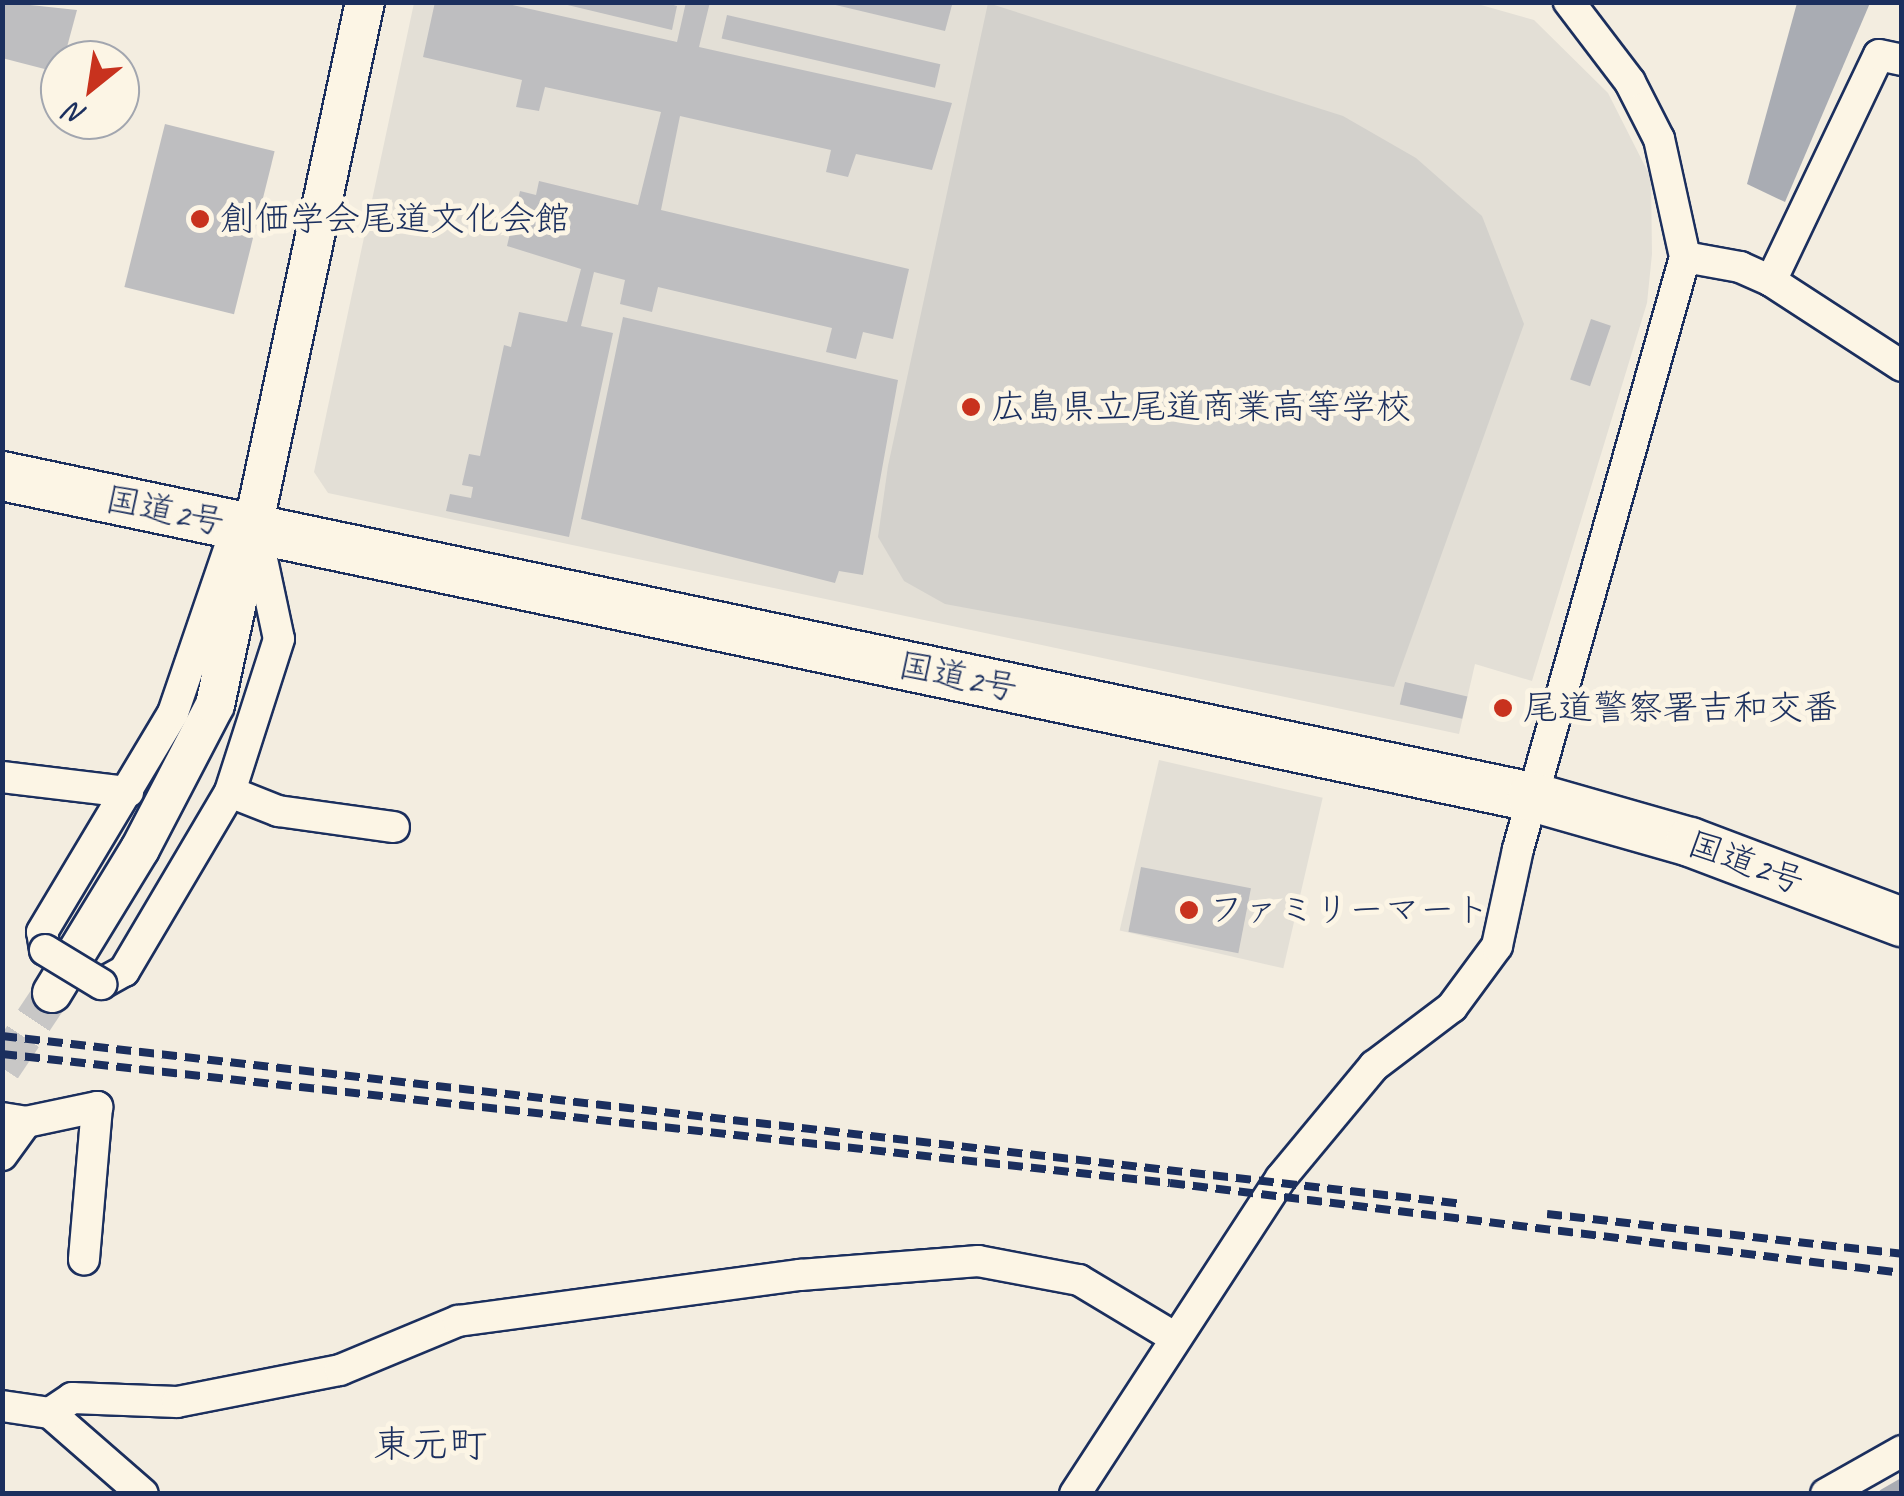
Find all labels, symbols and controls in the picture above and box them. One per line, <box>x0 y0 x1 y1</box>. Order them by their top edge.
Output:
north arrow <box>40 40 140 140</box>
text: N <box>59 95 92 134</box>
place label: 創価学会尾道文化会館 <box>220 198 570 240</box>
marker: 創価学会尾道文化会館 <box>189 208 211 230</box>
place label: 広島県立尾道商業高等学校 <box>991 386 1411 428</box>
marker: 広島県立尾道商業高等学校 <box>960 396 982 418</box>
street label: 国道2号 <box>102 478 228 544</box>
street label: 国道2号 <box>895 644 1021 710</box>
place label: 尾道警察署吉和交番 <box>1523 687 1838 729</box>
marker: 尾道警察署吉和交番 <box>1492 697 1514 719</box>
street label: 国道2号 <box>1682 823 1810 903</box>
place label: ファミリーマート <box>1209 889 1489 931</box>
marker: ファミリーマート <box>1178 899 1200 921</box>
district label: 東元町 <box>373 1422 487 1468</box>

